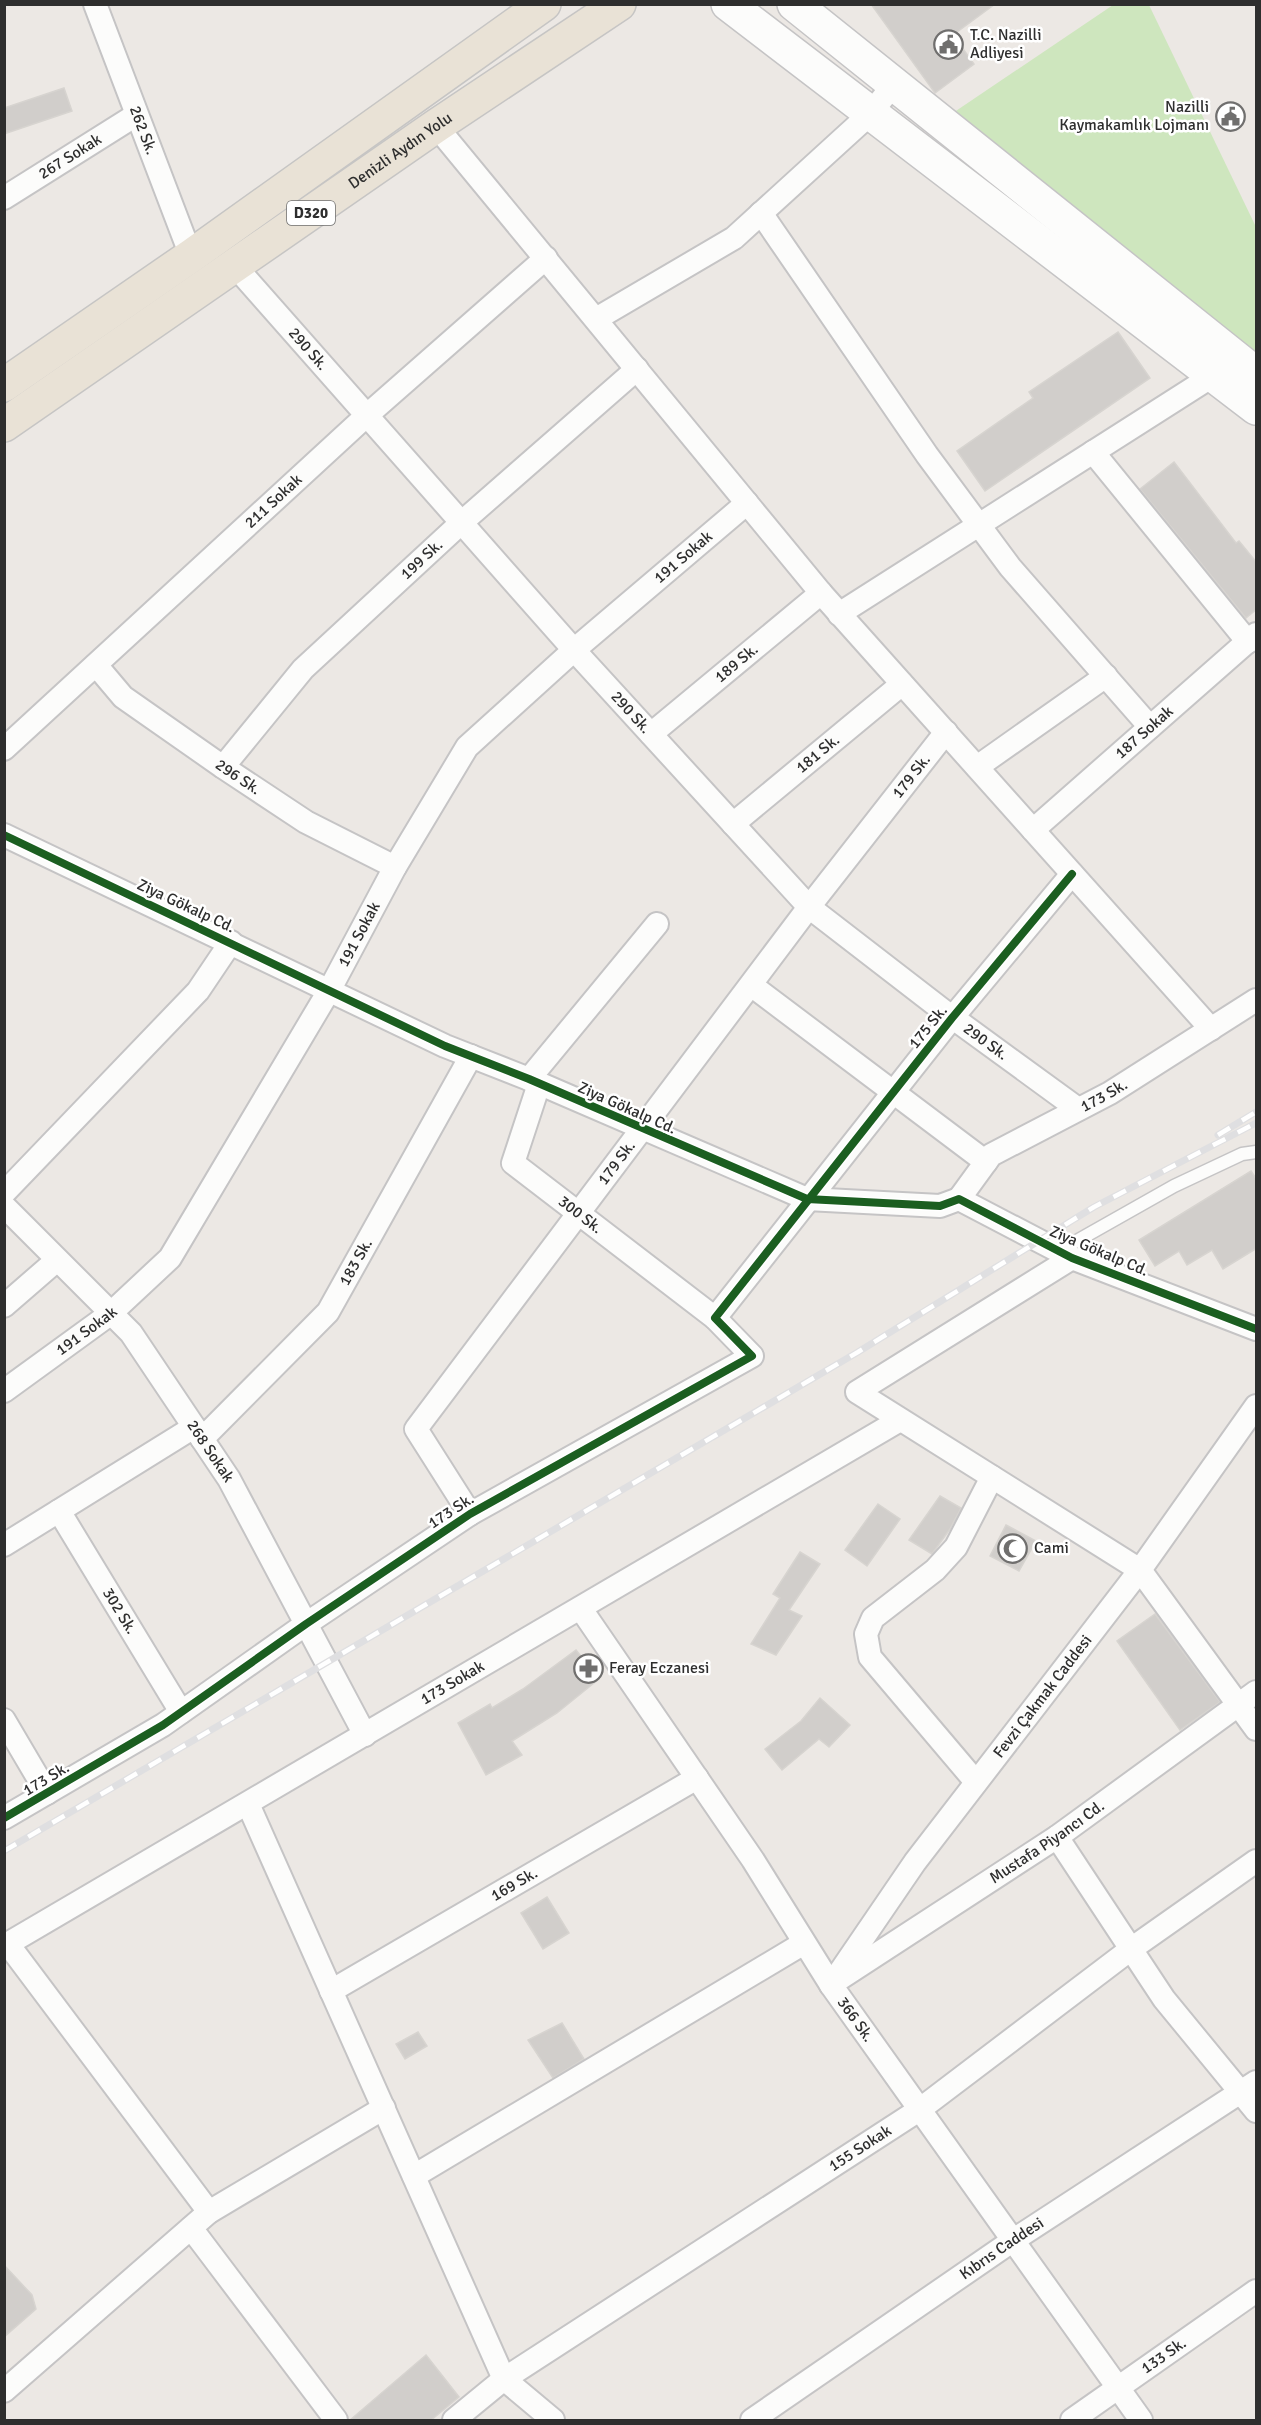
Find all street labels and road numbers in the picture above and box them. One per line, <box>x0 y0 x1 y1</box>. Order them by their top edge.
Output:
street label: 262 Sk. <box>125 103 161 157</box>
street label: Denizli Aydın Yolu <box>345 108 456 194</box>
street label: 267 Sokak <box>35 129 105 184</box>
road number: D320 <box>287 201 335 225</box>
street label: 290 Sk. <box>284 323 332 375</box>
street label: 211 Sokak <box>241 470 306 533</box>
street label: 191 Sokak <box>650 527 717 588</box>
street label: 199 Sk. <box>396 535 447 584</box>
street label: 189 Sk. <box>711 639 762 687</box>
street label: 290 Sk. <box>606 687 655 738</box>
street label: 187 Sokak <box>1111 701 1177 763</box>
street label: 181 Sk. <box>792 730 844 778</box>
street label: 179 Sk. <box>888 750 935 802</box>
street label: 296 Sk. <box>211 755 265 799</box>
street label: Ziya Gökalp Cd. <box>134 875 238 937</box>
street label: 191 Sokak <box>334 898 385 970</box>
street label: 175 Sk. <box>904 1001 952 1053</box>
street label: 290 Sk. <box>959 1019 1012 1065</box>
street label: 173 Sk. <box>1077 1075 1131 1117</box>
street label: Ziya Gökalp Cd. <box>575 1077 679 1139</box>
street label: 179 Sk. <box>593 1137 640 1189</box>
street label: 300 Sk. <box>554 1191 606 1238</box>
street label: Ziya Gökalp Cd. <box>1046 1221 1152 1281</box>
street label: 183 Sk. <box>335 1235 377 1289</box>
street label: 191 Sokak <box>52 1302 122 1360</box>
street label: 268 Sokak <box>182 1416 238 1486</box>
street label: 173 Sk. <box>424 1489 478 1533</box>
street label: 302 Sk. <box>98 1584 141 1638</box>
street label: Fevzi Çakmak Caddesi <box>989 1631 1096 1762</box>
street label: 173 Sokak <box>417 1656 488 1709</box>
street label: 173 Sk. <box>19 1757 73 1801</box>
street label: Mustafa Piyancı Cd. <box>986 1796 1108 1888</box>
street label: 169 Sk. <box>487 1863 541 1906</box>
street label: 366 Sk. <box>833 1993 878 2046</box>
street label: 155 Sokak <box>825 2121 895 2176</box>
street label: Kıbrıs Caddesi <box>956 2213 1048 2284</box>
street label: 133 Sk. <box>1137 2333 1190 2378</box>

